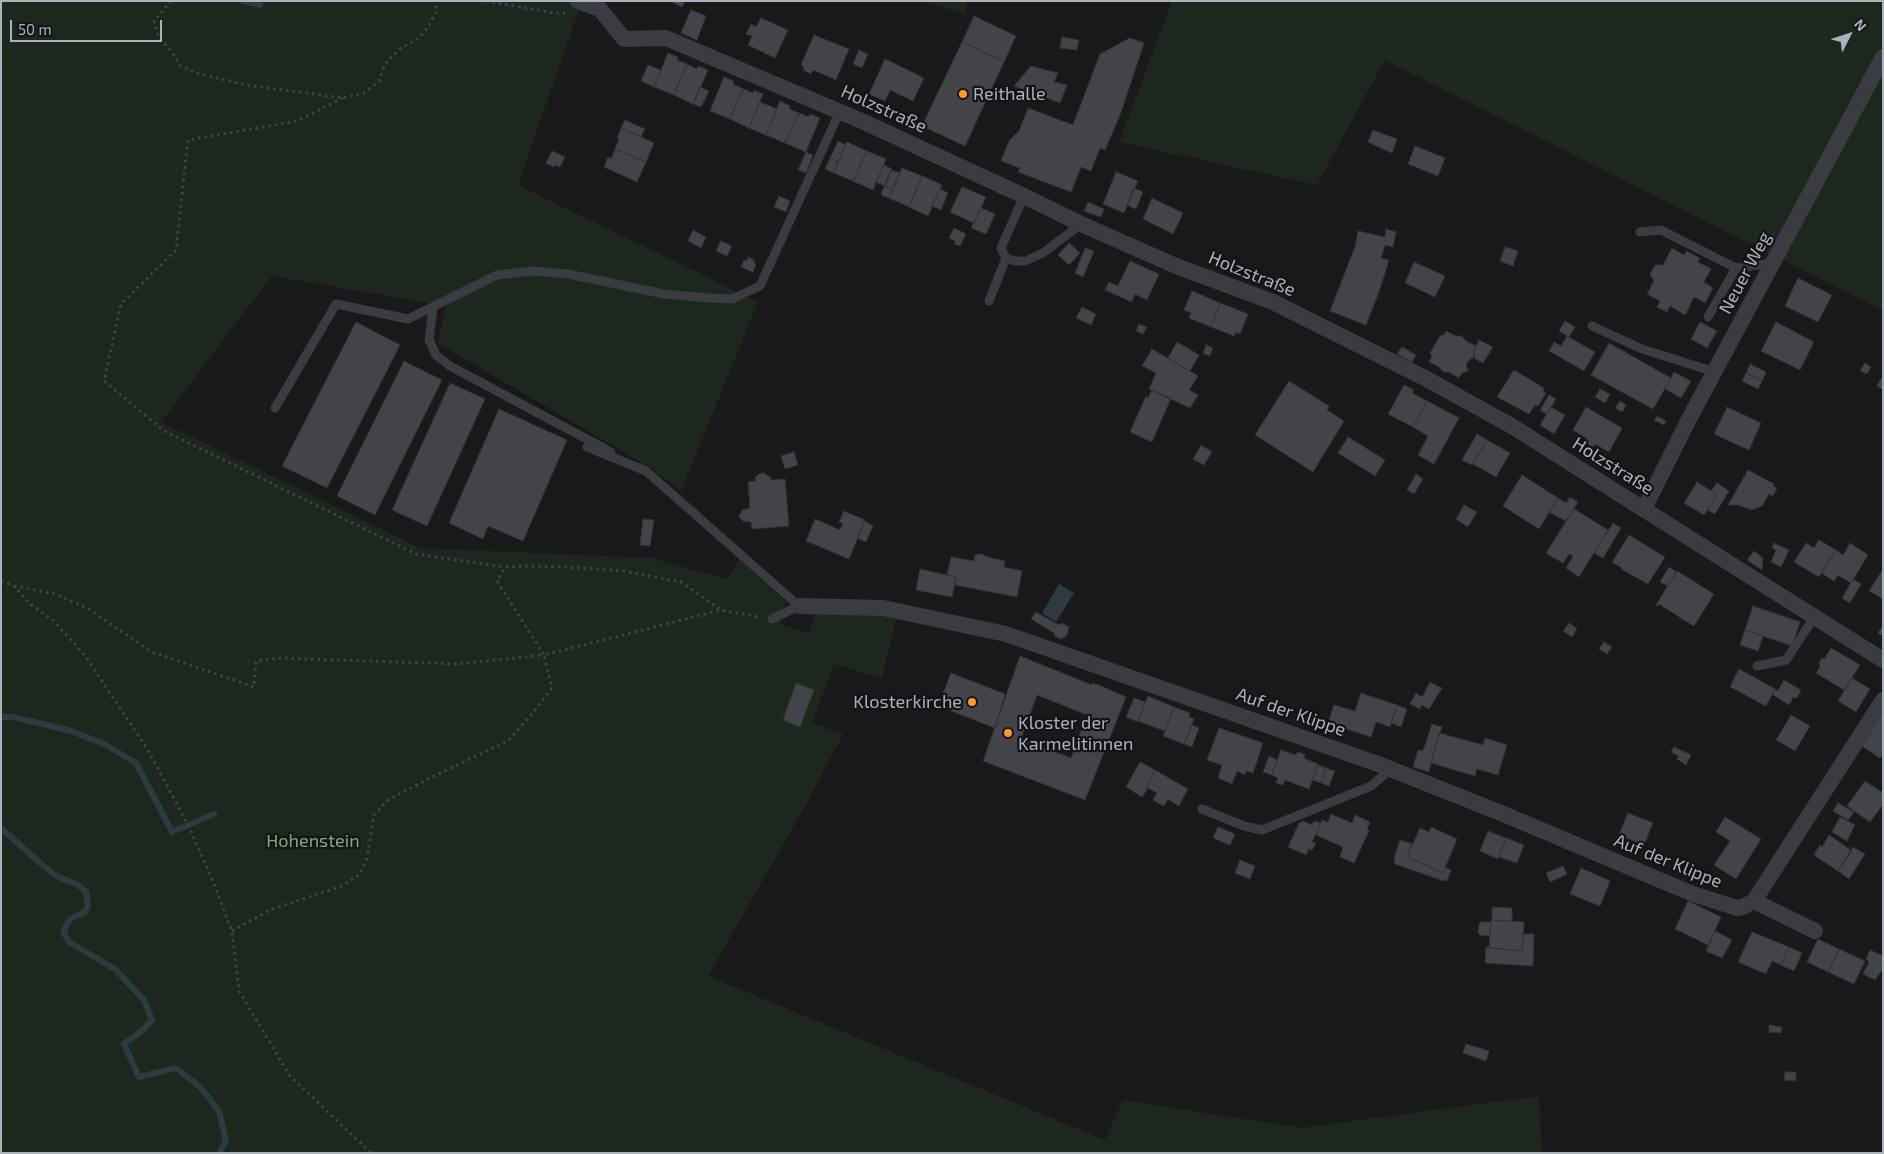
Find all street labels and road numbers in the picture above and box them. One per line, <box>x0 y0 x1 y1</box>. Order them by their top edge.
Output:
street label: Holzstraße <box>838 80 930 138</box>
street label: Neuer Weg <box>1714 228 1776 318</box>
street label: Holzstraße <box>1205 247 1299 301</box>
street label: Holzstraße <box>1568 433 1658 499</box>
street label: Auf der Klippe <box>1233 683 1349 741</box>
street label: Auf der Klippe <box>1611 830 1725 892</box>

